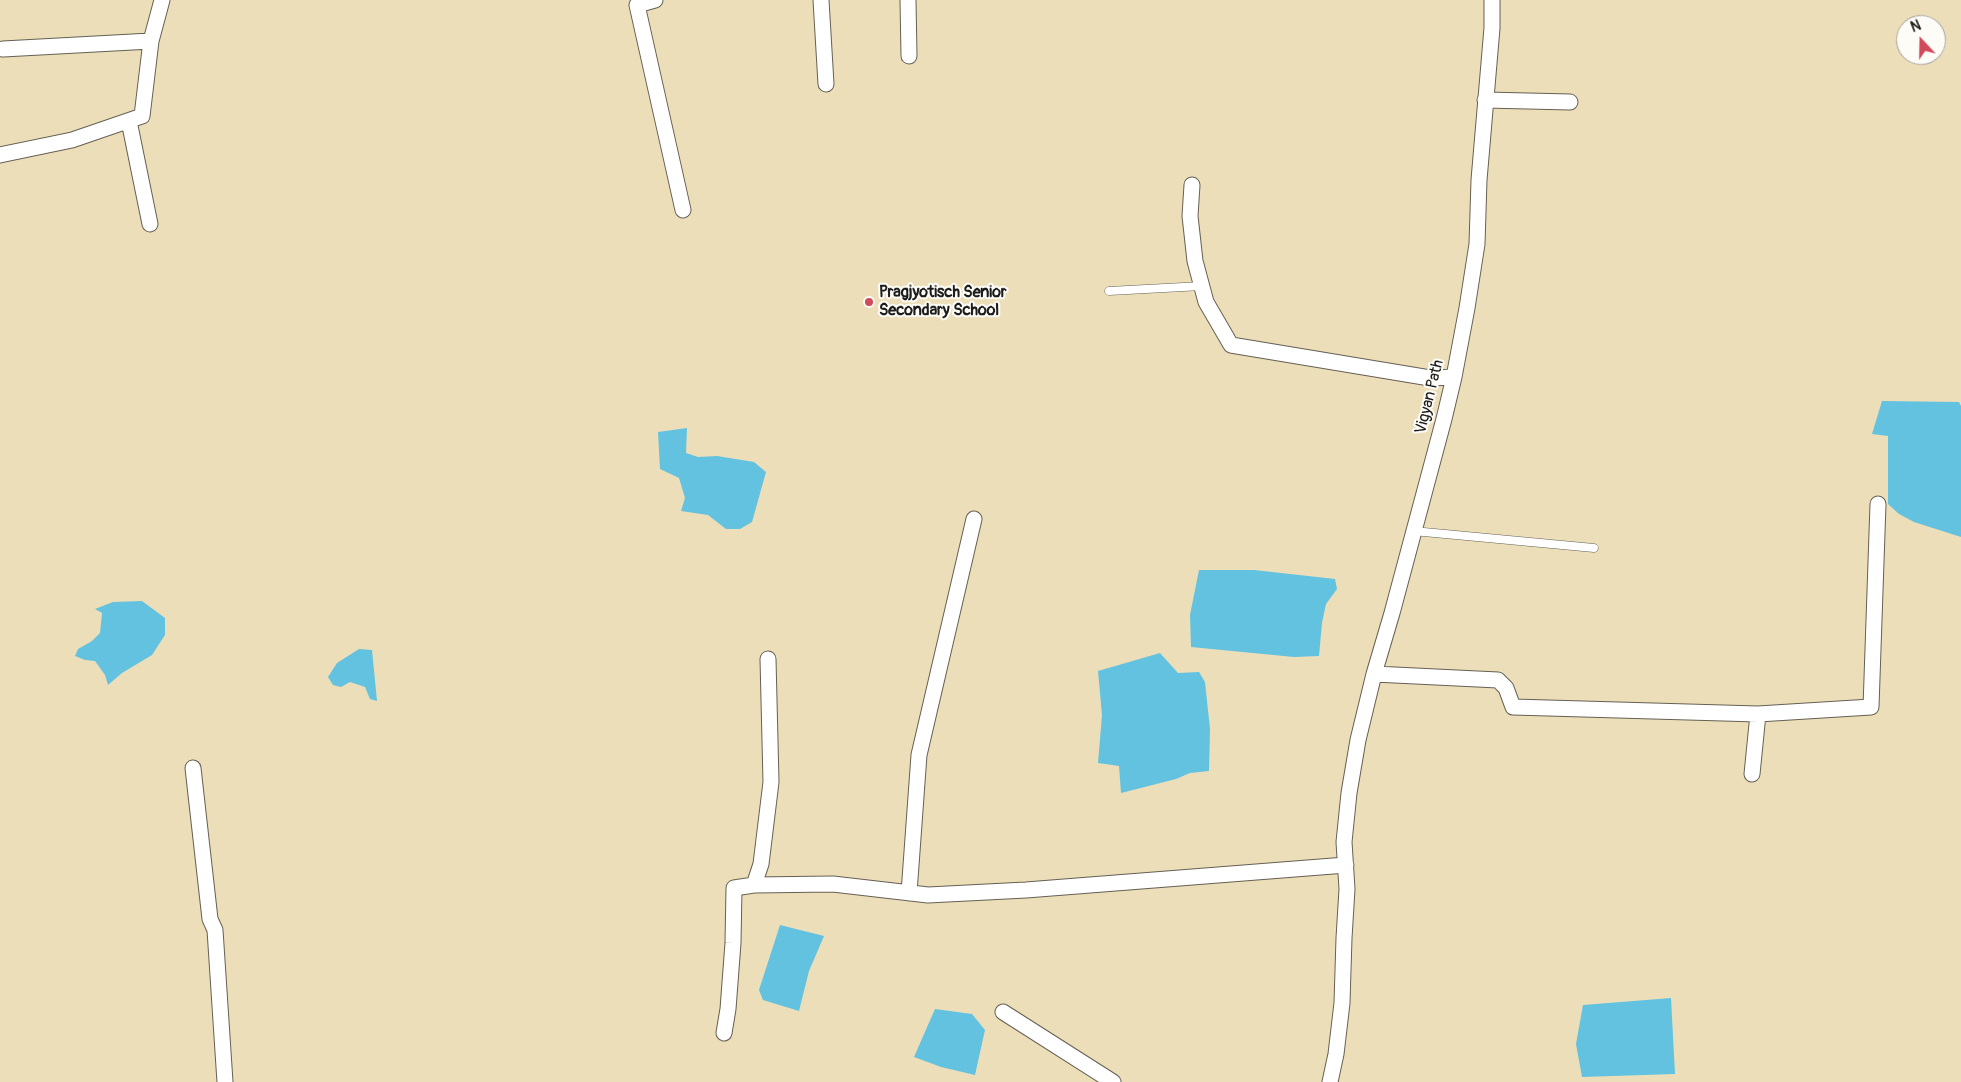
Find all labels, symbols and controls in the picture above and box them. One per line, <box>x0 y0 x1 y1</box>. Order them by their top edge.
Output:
north arrow <box>1896 15 1946 65</box>
text: N <box>1908 17 1923 36</box>
place label: Pragjyotisch Senior Secondary School <box>879 283 1006 321</box>
marker: Pragjyotisch Senior Secondary School <box>863 296 875 308</box>
street label: Vigyan Path <box>1412 358 1448 436</box>

